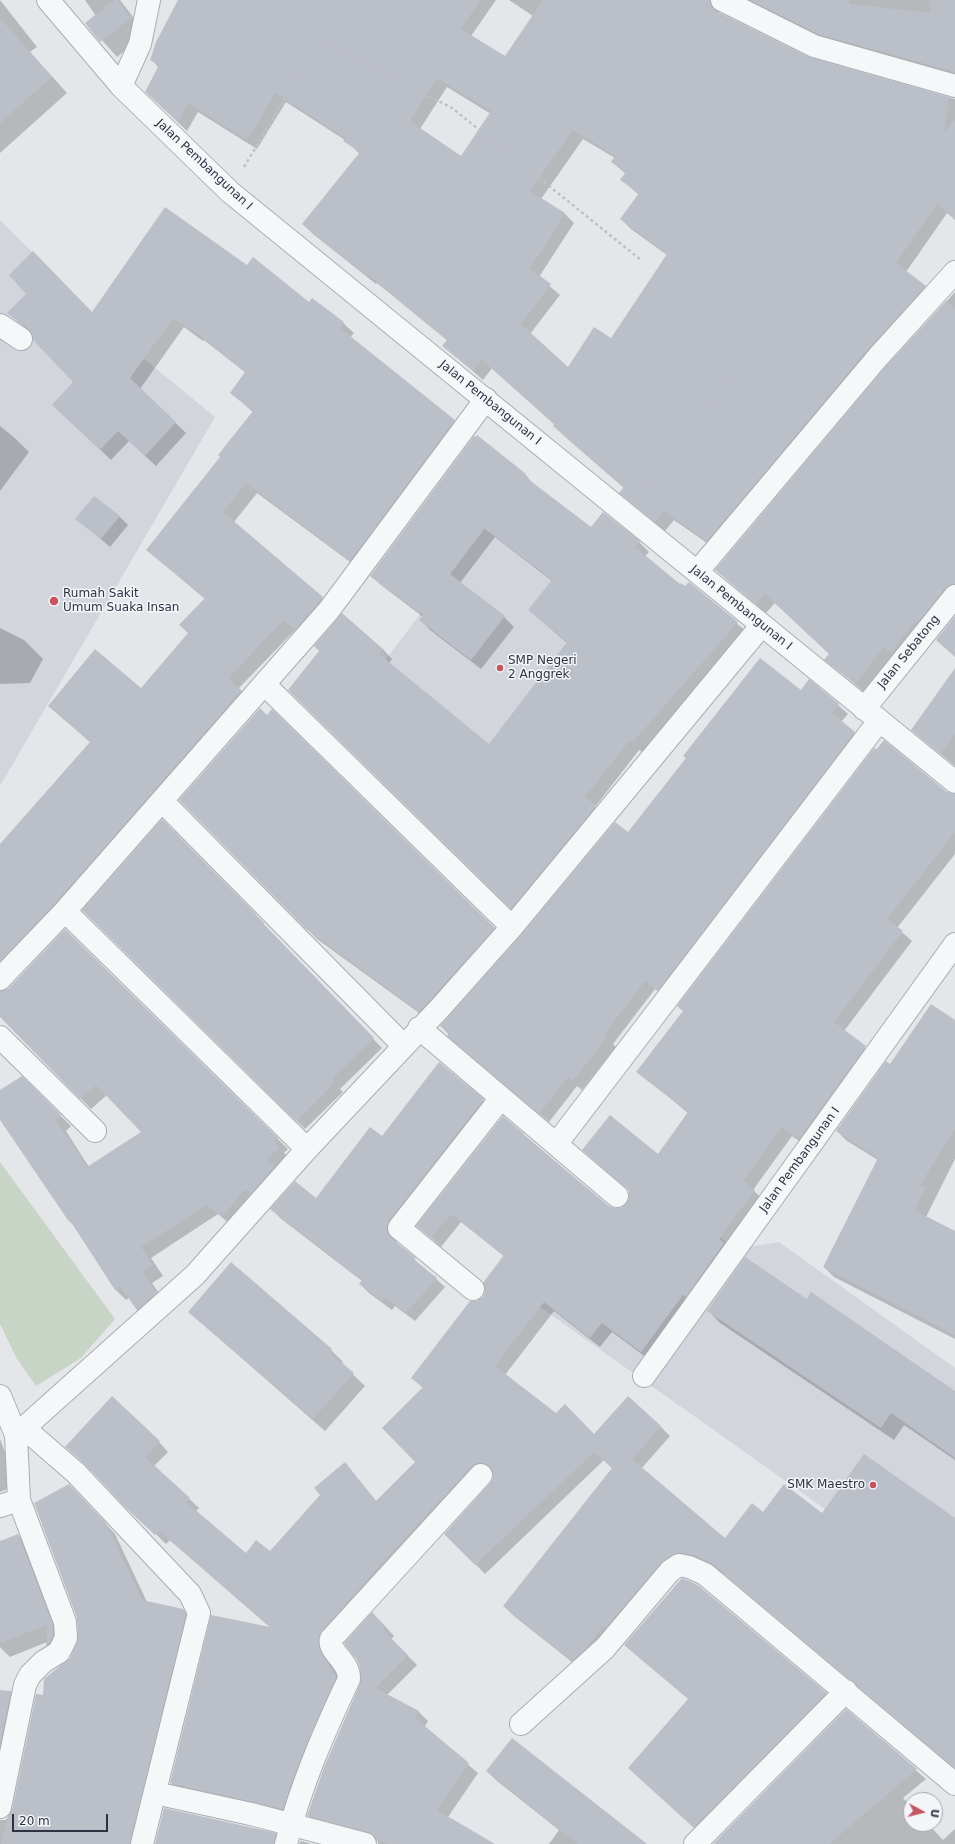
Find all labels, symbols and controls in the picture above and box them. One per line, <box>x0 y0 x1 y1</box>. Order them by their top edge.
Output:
street label: Jalan Pembangunan I <box>153 117 255 213</box>
street label: Jalan Pembangunan I <box>436 358 544 448</box>
street label: Jalan Pembangunan I <box>687 563 795 653</box>
place label: Rumah Sakit Umum Suaka Insan <box>63 587 179 615</box>
marker: Rumah Sakit Umum Suaka Insan <box>48 595 60 607</box>
street label: Jalan Sebatong <box>875 612 943 692</box>
place label: SMP Negeri 2 Anggrek <box>508 654 577 682</box>
marker: SMP Negeri 2 Anggrek <box>495 663 505 673</box>
street label: Jalan Pembangunan I <box>757 1105 843 1215</box>
place label: SMK Maestro <box>787 1478 865 1492</box>
marker: SMK Maestro <box>868 1480 878 1490</box>
north arrow <box>903 1792 943 1832</box>
scale bar <box>14 1806 110 1832</box>
text: U <box>927 1808 941 1819</box>
text: 20 m <box>19 1814 50 1828</box>

